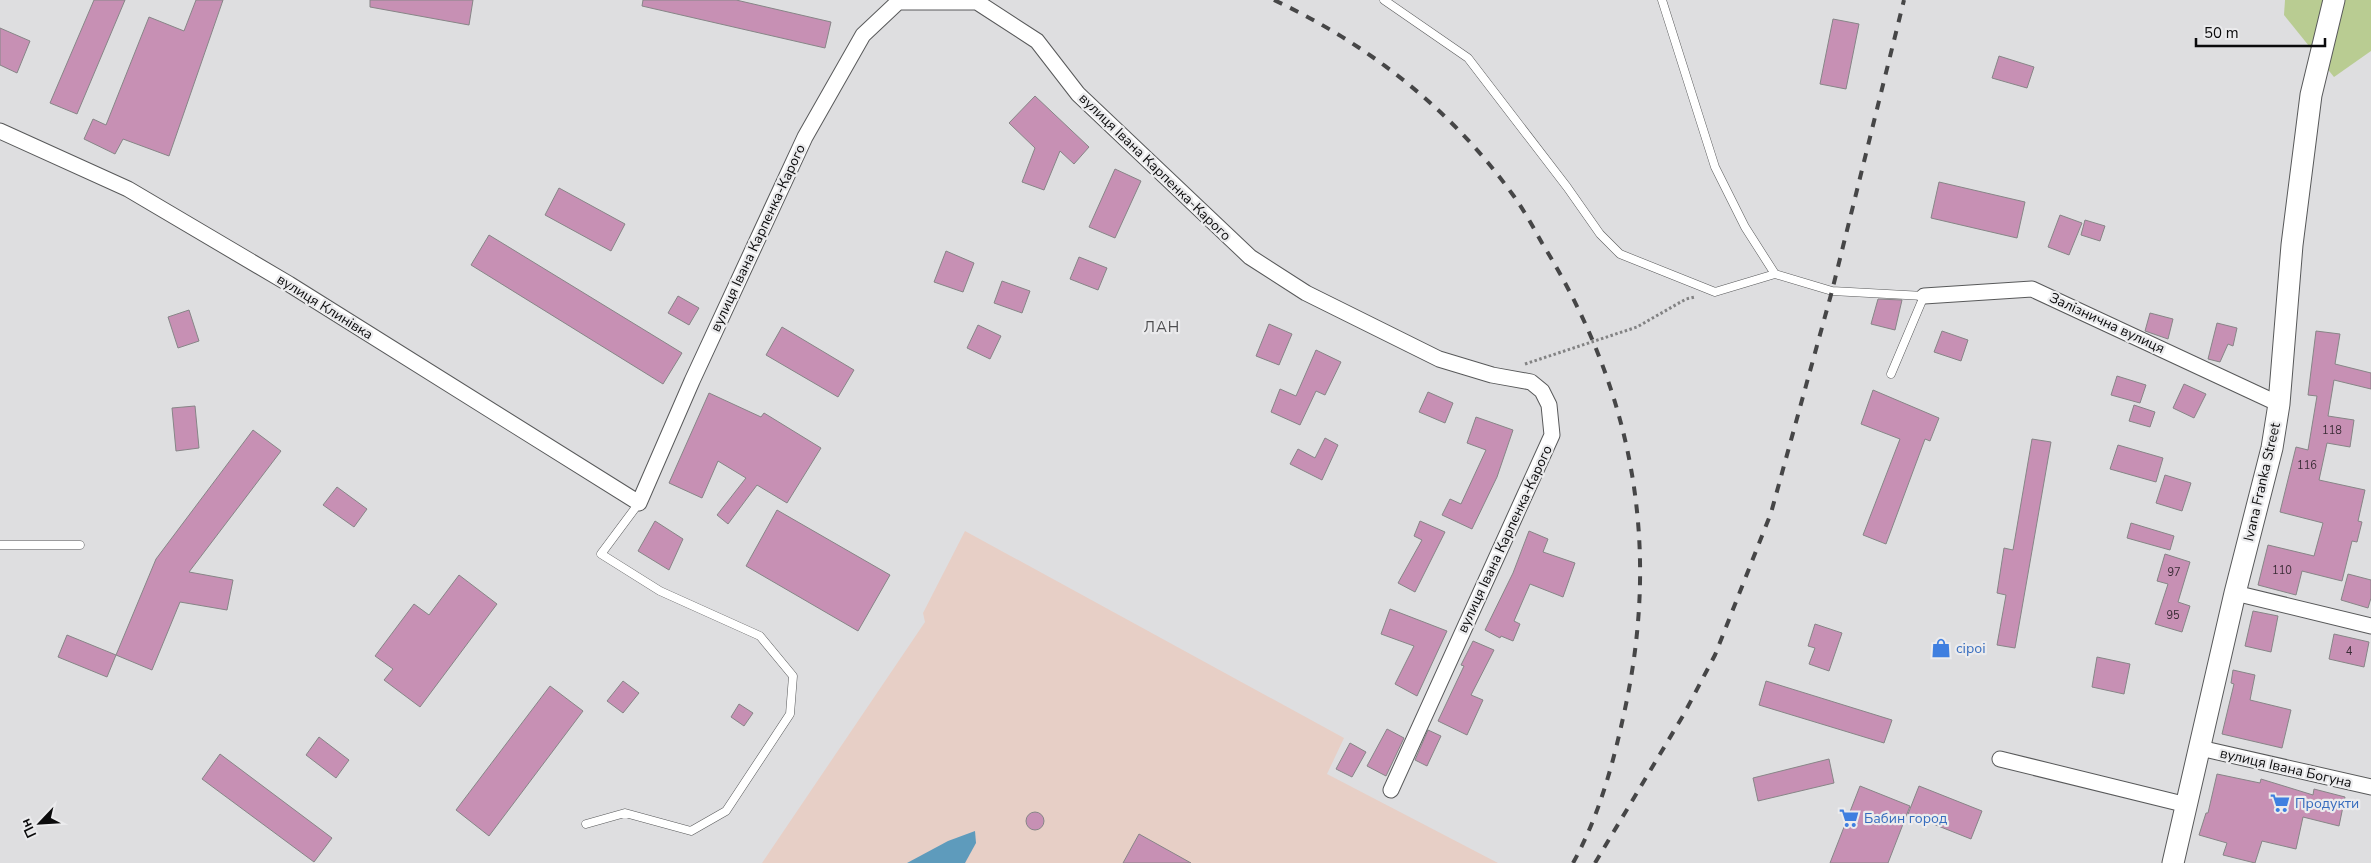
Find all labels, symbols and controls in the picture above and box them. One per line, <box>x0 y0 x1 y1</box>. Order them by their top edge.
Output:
scale bar <box>2196 15 2325 47</box>
text: 50 m <box>2204 23 2239 43</box>
street label: вулиця Івана Карпенка-Карого <box>1075 89 1235 245</box>
street label: вулиця Івана Карпенка-Карого <box>706 141 810 335</box>
street label: вулиця Клинівка <box>273 270 377 344</box>
street label: Залізнична вулиця <box>2046 288 2168 358</box>
district label: ЛАН <box>1144 317 1180 337</box>
street label: Ivana Franka Street <box>2239 421 2285 543</box>
house number: 118 <box>2322 423 2342 438</box>
street label: вулиця Івана Карпенка-Карого <box>1453 442 1557 636</box>
house number: 116 <box>2297 458 2317 473</box>
house number: 110 <box>2272 563 2292 578</box>
house number: 97 <box>2167 565 2181 580</box>
house number: 95 <box>2166 608 2180 623</box>
shop icon: сіроі <box>1930 637 1952 659</box>
place label: сіроі <box>1956 639 1986 658</box>
house number: 4 <box>2346 644 2353 659</box>
street label: вулиця Івана Богуна <box>2218 744 2354 792</box>
supermarket icon: Продукти <box>2269 792 2291 814</box>
place label: Продукти <box>2295 794 2359 813</box>
north arrow <box>15 798 65 848</box>
supermarket icon: Бабин город <box>1838 807 1860 829</box>
place label: Бабин город <box>1864 809 1947 828</box>
text: Пн <box>16 816 41 841</box>

